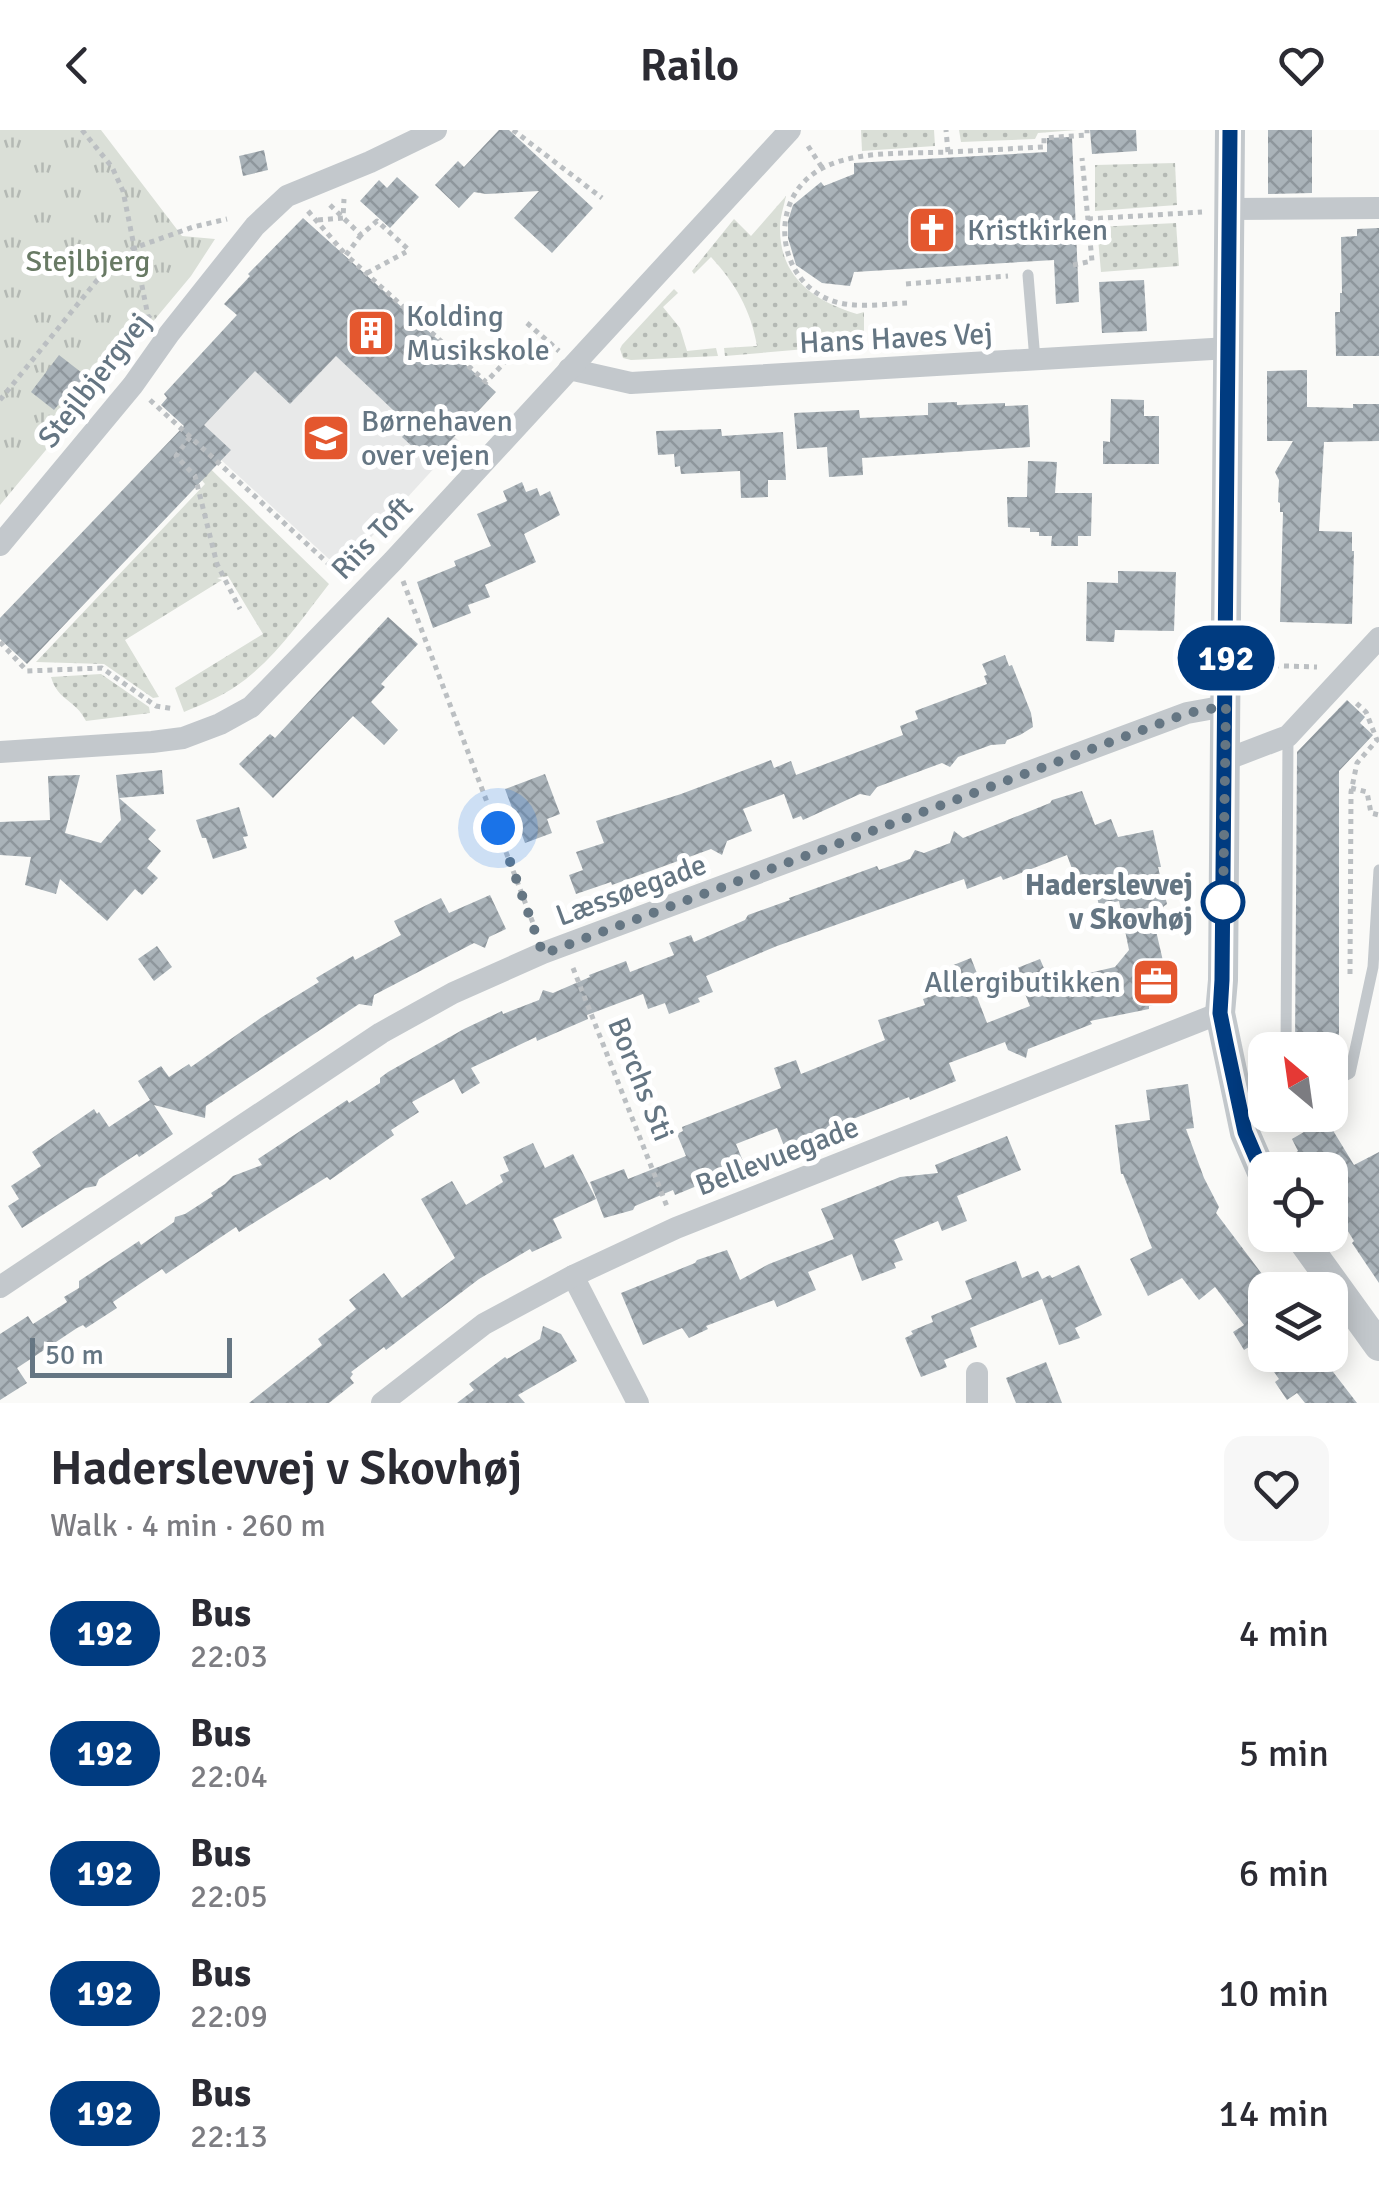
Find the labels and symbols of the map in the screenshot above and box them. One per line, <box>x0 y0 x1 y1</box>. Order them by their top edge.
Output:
church icon: Kristkirken <box>906 204 958 256</box>
place label: Kristkirken <box>967 212 1108 249</box>
park label: Stejlbjerg <box>26 243 150 280</box>
place label: Kolding Musikskole <box>406 298 550 369</box>
street label: Stejlbjergvej <box>30 305 159 455</box>
building icon: Kolding Musikskole <box>345 307 397 359</box>
street label: Hans Haves Vej <box>798 315 994 362</box>
place label: Børnehaven over vejen <box>361 403 513 474</box>
school or university icon: Børnehaven over vejen <box>300 412 352 464</box>
street label: Riis Toft <box>324 489 421 588</box>
line badge: 192 <box>1168 626 1284 690</box>
your location <box>473 803 523 853</box>
street label: Læssøegade <box>551 846 712 935</box>
place label: Haderslevvej v Skovhøj <box>1025 867 1193 938</box>
marker: Haderslevvej v Skovhøj <box>1202 881 1244 923</box>
office icon: Allergibutikken <box>1130 956 1182 1008</box>
place label: Allergibutikken <box>924 964 1121 1001</box>
street label: Borchs Sti <box>599 1012 682 1146</box>
north arrow <box>1248 1032 1348 1132</box>
street label: Bellevuegade <box>690 1108 864 1205</box>
scale bar <box>30 1333 232 1378</box>

